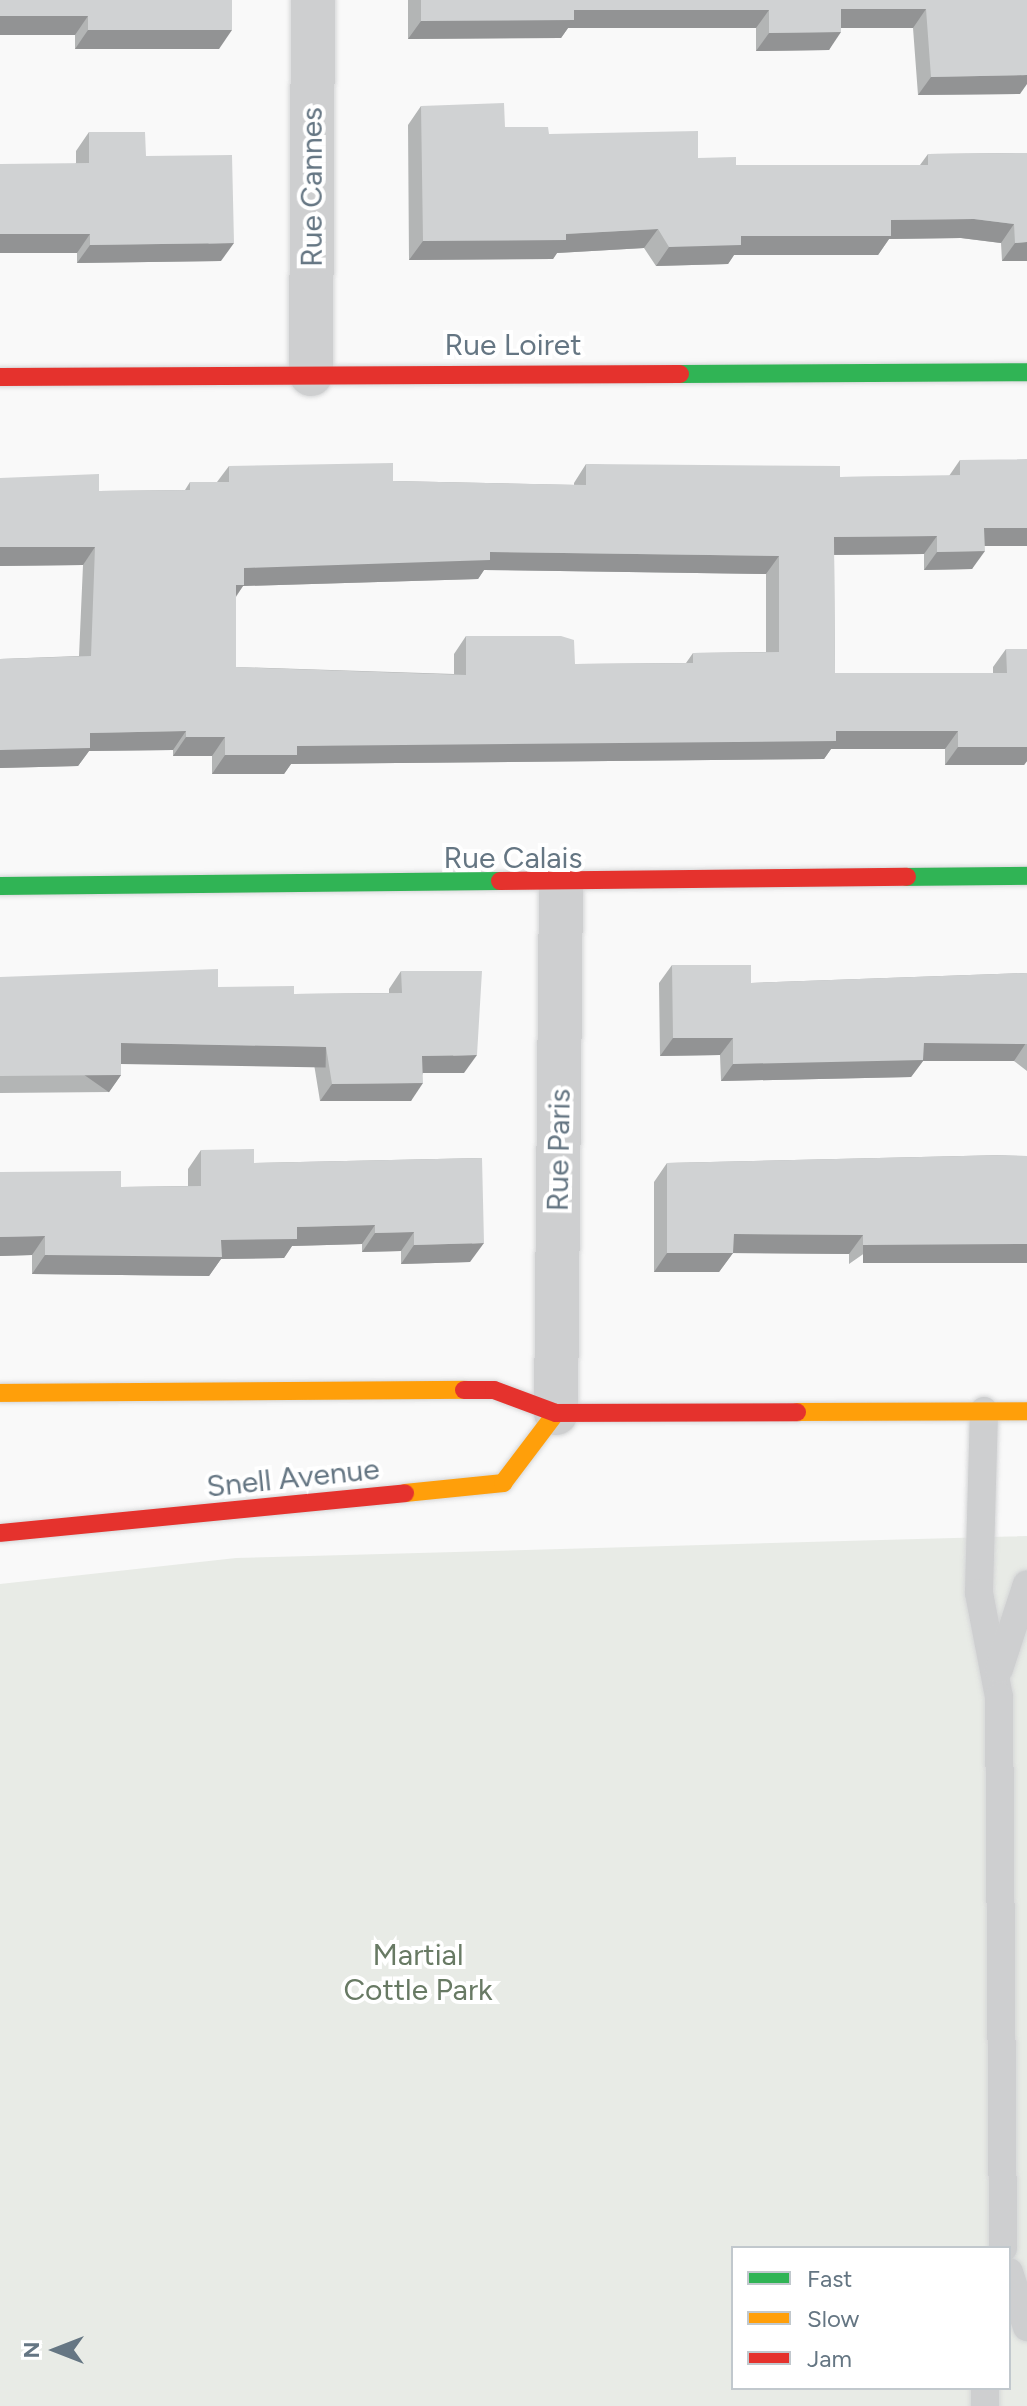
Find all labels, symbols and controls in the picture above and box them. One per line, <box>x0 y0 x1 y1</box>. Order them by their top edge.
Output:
street label: Rue Cannes <box>294 107 330 267</box>
street label: Rue Loiret <box>444 327 582 363</box>
street label: Rue Calais <box>443 840 583 876</box>
street label: Rue Paris <box>540 1088 578 1212</box>
street label: Snell Avenue <box>205 1451 381 1505</box>
park label: Martial Cottle Park <box>343 1937 493 2008</box>
legend <box>731 2246 1011 2390</box>
text: Fast <box>807 2264 852 2293</box>
text: Slow <box>807 2304 859 2333</box>
north arrow <box>16 2310 96 2390</box>
text: N <box>18 2342 45 2359</box>
text: Jam <box>807 2344 852 2373</box>

